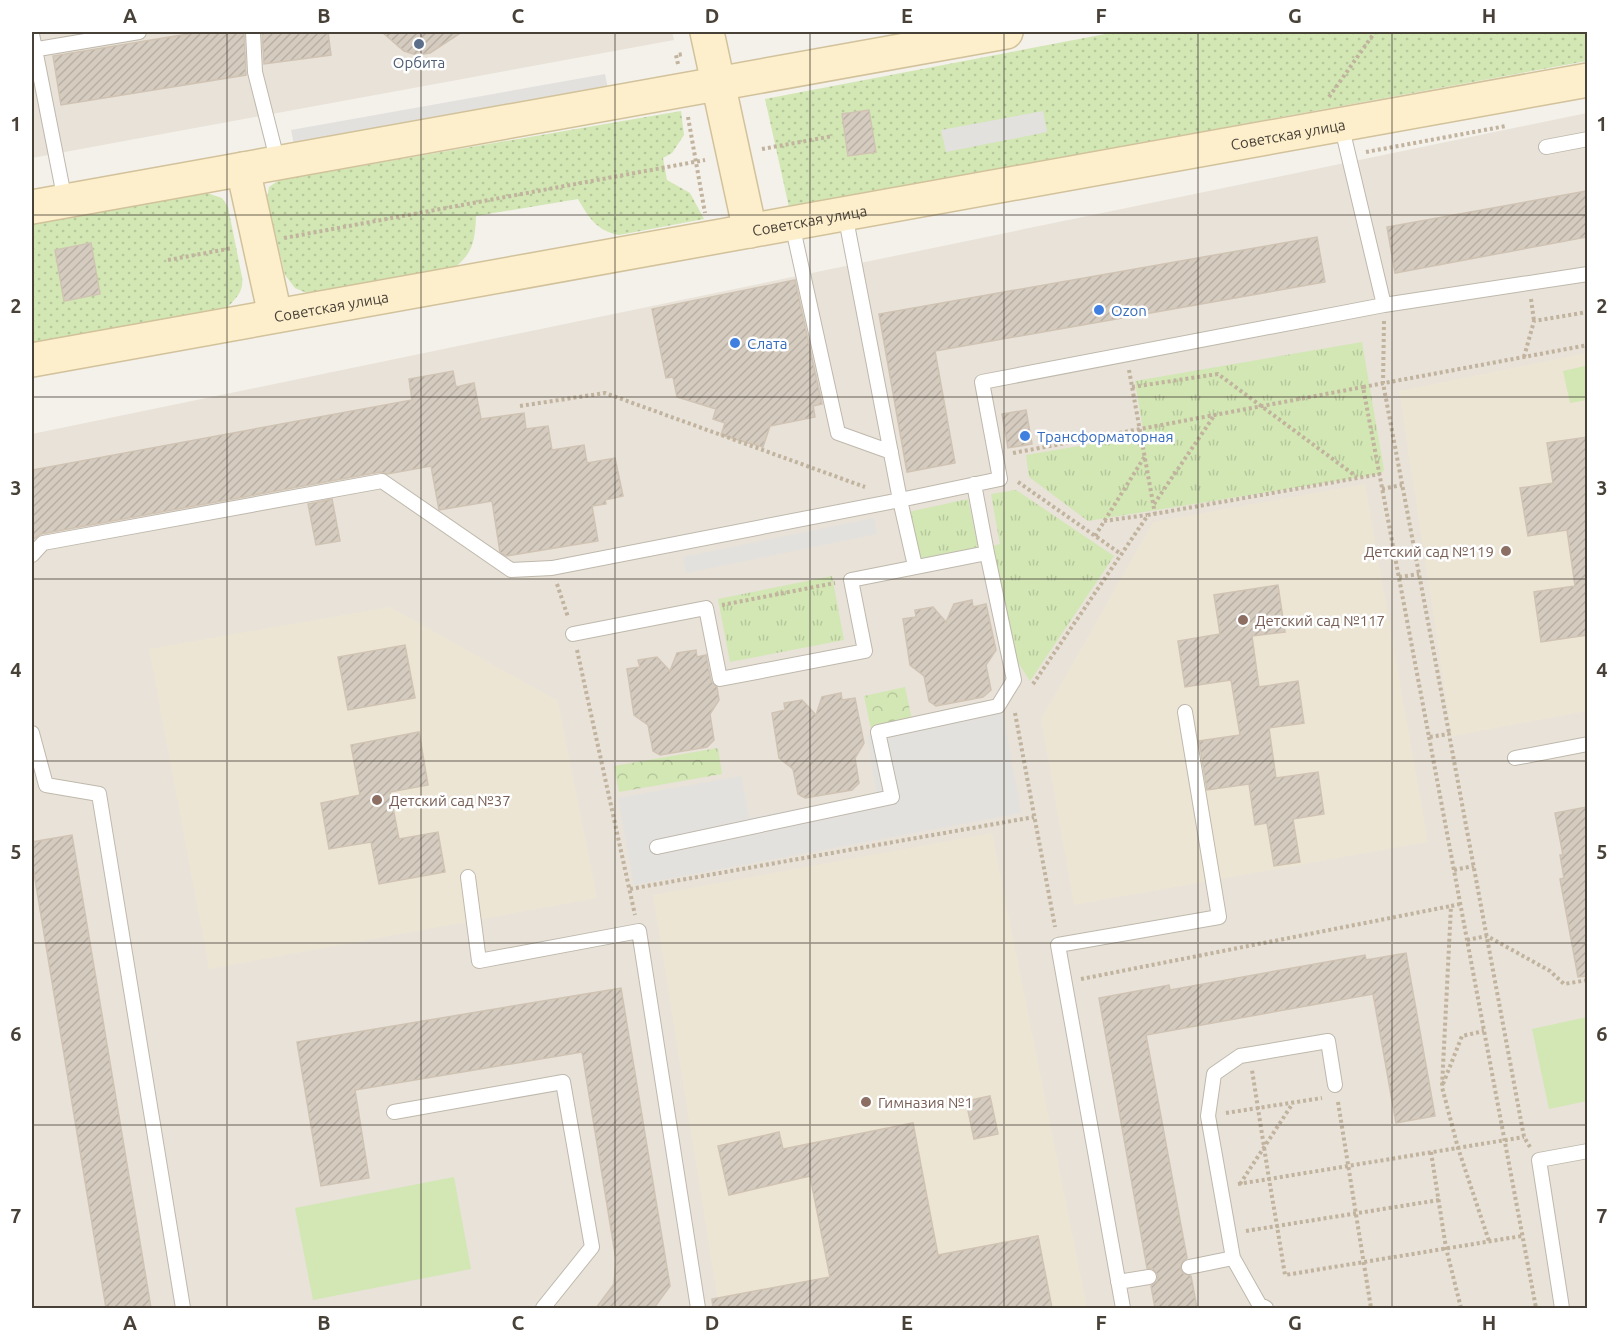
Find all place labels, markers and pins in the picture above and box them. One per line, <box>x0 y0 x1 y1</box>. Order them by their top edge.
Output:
marker: Орбита <box>412 37 426 51</box>
place label: Орбита <box>393 54 445 71</box>
place label: Ozon <box>1111 302 1147 319</box>
marker: Ozon <box>1092 303 1106 317</box>
place label: Слата <box>747 335 787 352</box>
marker: Слата <box>728 336 742 350</box>
place label: Трансформаторная <box>1037 428 1173 445</box>
marker: Трансформаторная <box>1018 429 1032 443</box>
place label: Детский сад №119 <box>1364 543 1494 560</box>
marker: Детский сад №119 <box>1499 544 1513 558</box>
place label: Детский сад №117 <box>1255 612 1385 629</box>
marker: Детский сад №117 <box>1236 613 1250 627</box>
place label: Детский сад №37 <box>389 792 511 809</box>
marker: Детский сад №37 <box>370 793 384 807</box>
place label: Гимназия №1 <box>878 1094 973 1111</box>
marker: Гимназия №1 <box>859 1095 873 1109</box>

